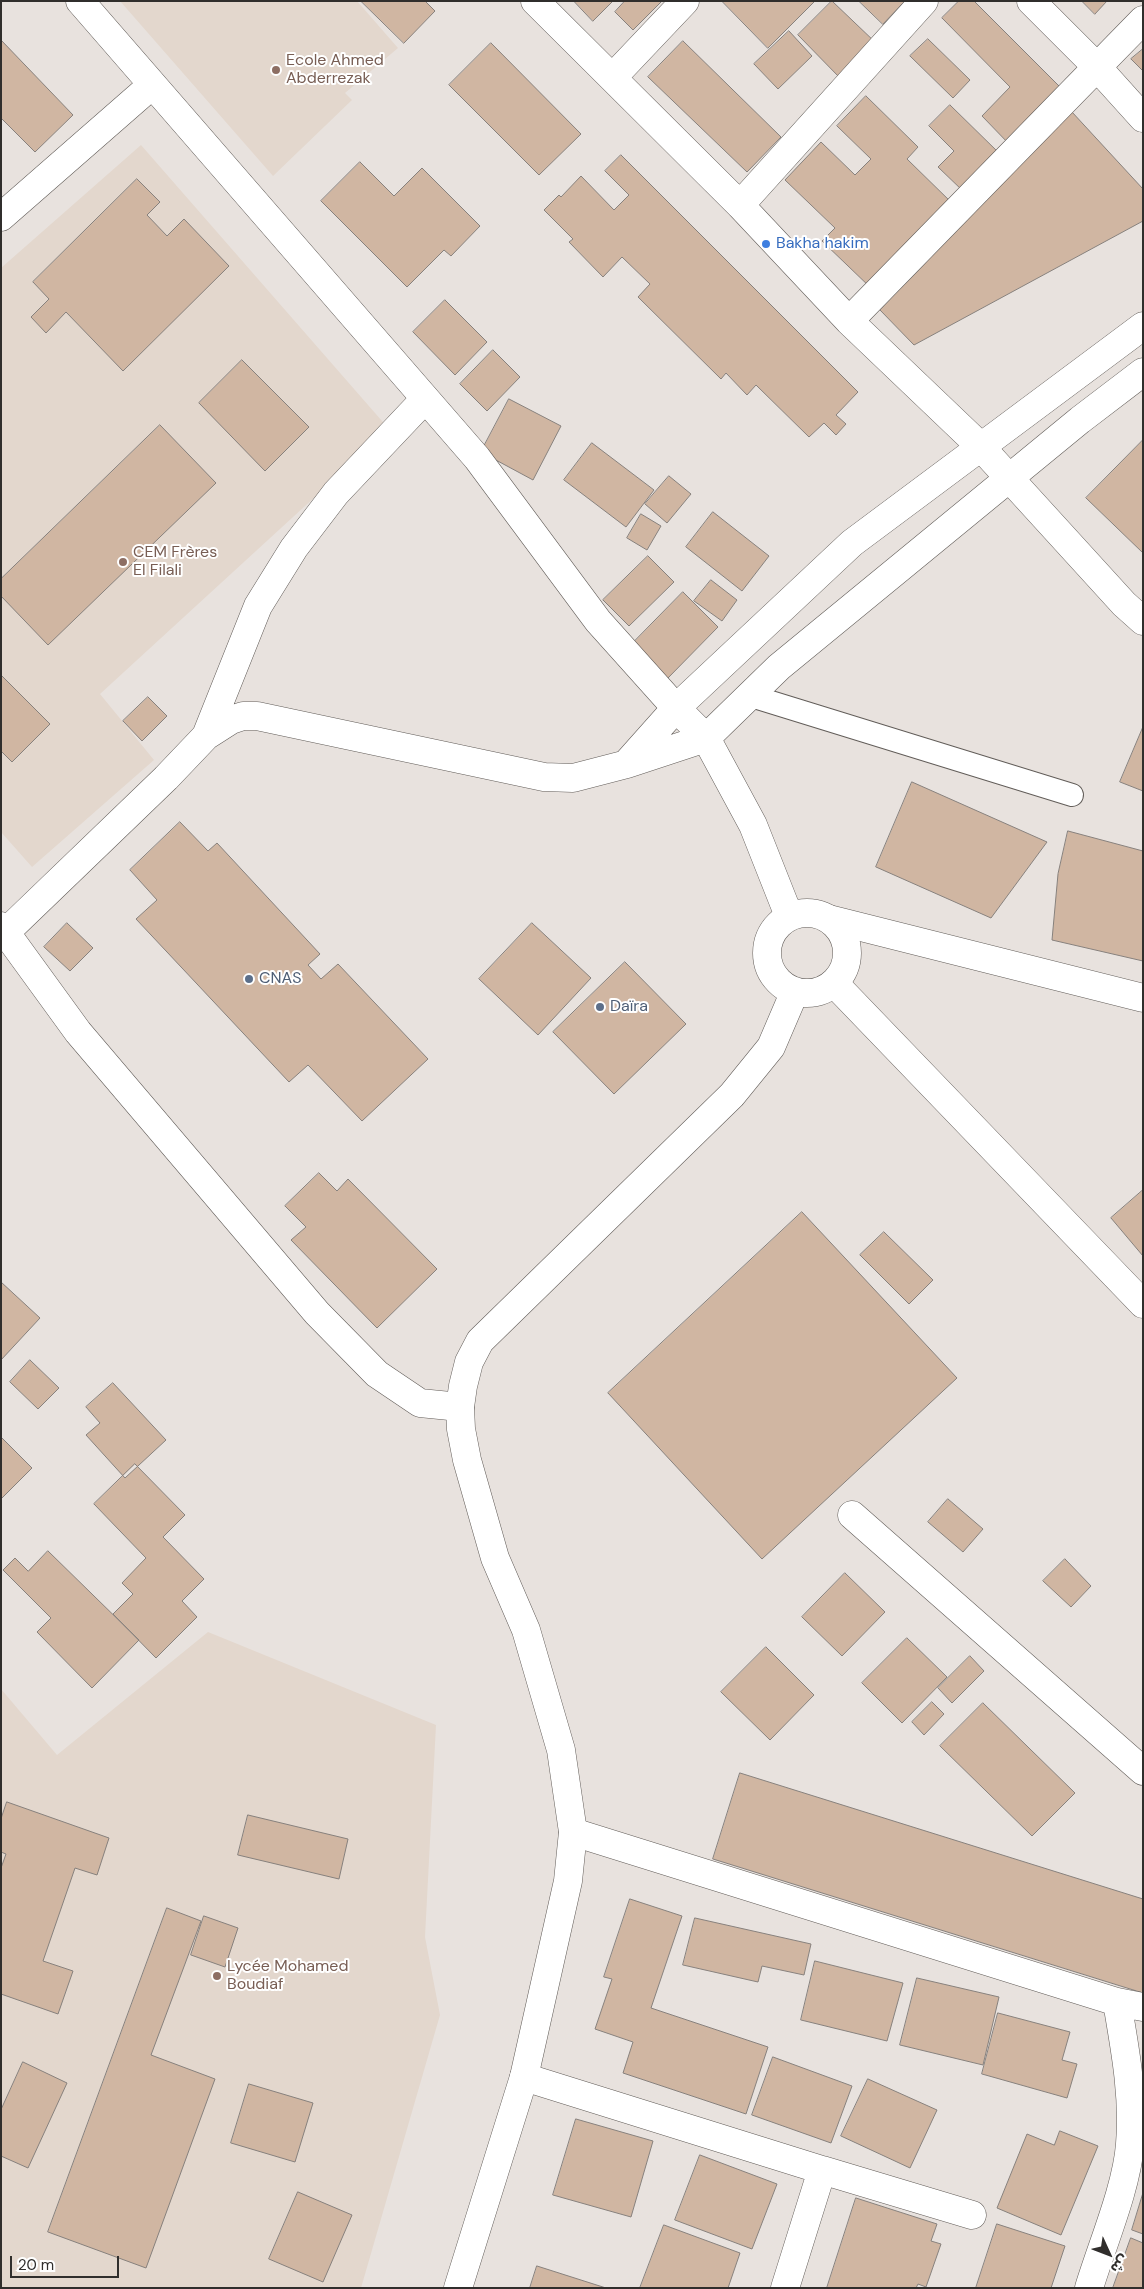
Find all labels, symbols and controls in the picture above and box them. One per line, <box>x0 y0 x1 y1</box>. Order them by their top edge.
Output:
place label: Ecole Ahmed Abderrezak <box>286 51 384 89</box>
marker: Ecole Ahmed Abderrezak <box>270 64 282 76</box>
place label: Bakha hakim <box>776 234 869 254</box>
marker: Bakha hakim <box>760 238 772 250</box>
place label: CEM Frères El Filali <box>133 543 217 581</box>
marker: CEM Frères El Filali <box>117 556 129 568</box>
place label: CNAS <box>259 969 301 989</box>
marker: CNAS <box>243 973 255 985</box>
place label: Daïra <box>610 997 648 1017</box>
marker: Daïra <box>594 1001 606 1013</box>
place label: Lycée Mohamed Boudiaf <box>227 1957 348 1995</box>
marker: Lycée Mohamed Boudiaf <box>211 1970 223 1982</box>
north arrow <box>1084 2229 1134 2279</box>
scale bar <box>12 2246 121 2278</box>
text: ش <box>1107 2251 1133 2277</box>
text: 20 m <box>18 2255 54 2275</box>

